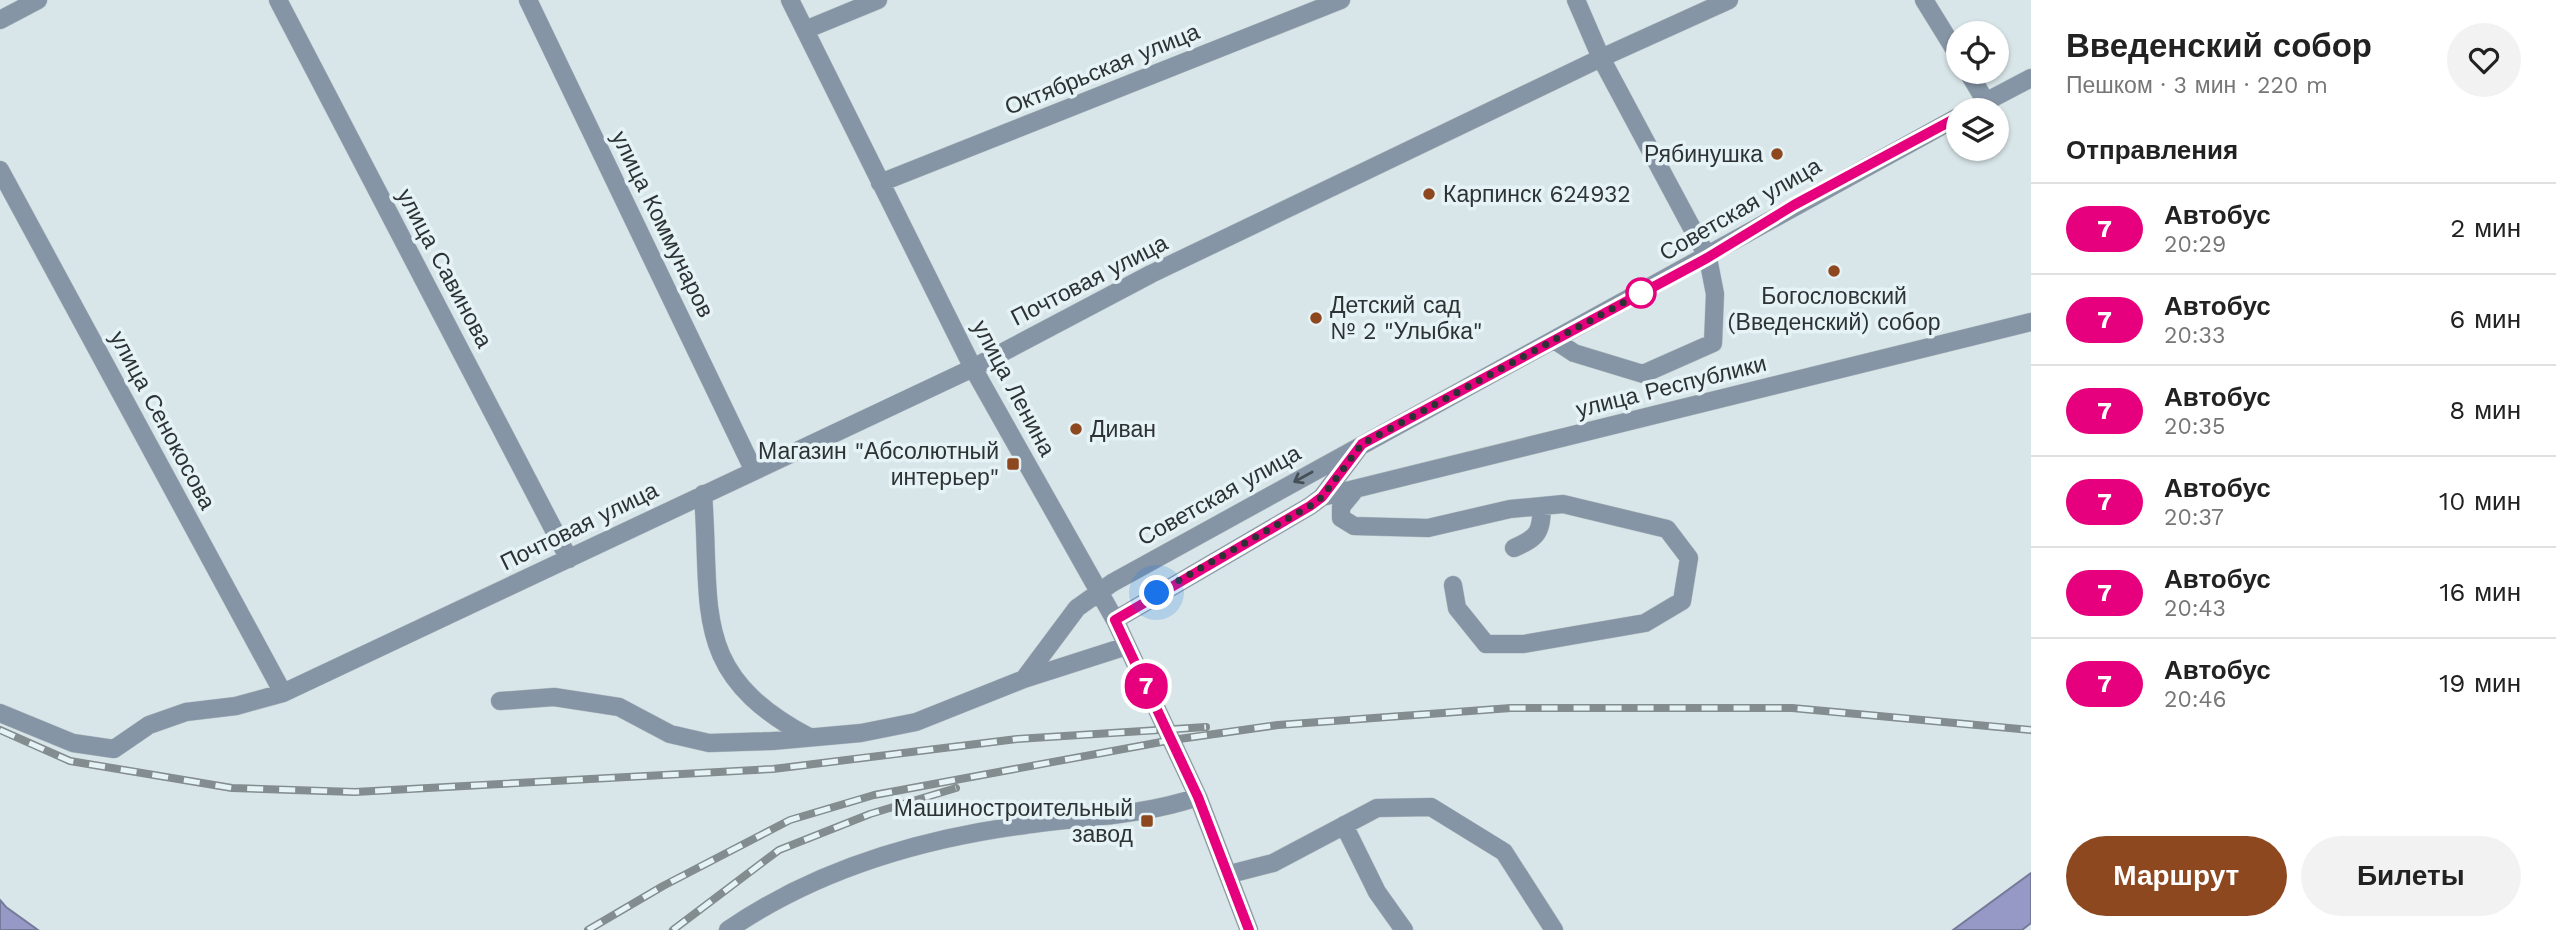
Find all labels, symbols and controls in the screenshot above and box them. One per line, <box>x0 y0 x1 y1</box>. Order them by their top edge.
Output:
street label: Октябрьская улица <box>1001 18 1204 121</box>
map controls <box>1946 21 2009 161</box>
button: locate <box>1946 21 2009 84</box>
button: heart <box>2447 23 2521 97</box>
text: Введенский собор <box>2066 26 2372 65</box>
text: Пешком · 3 мин · 220 m <box>2066 72 2328 99</box>
button: layers <box>1946 98 2009 161</box>
street label: улица Коммунаров <box>606 127 719 322</box>
text: Отправления <box>2066 135 2238 165</box>
place label: Рябинушка <box>1644 141 1763 168</box>
marker: Рябинушка <box>1769 146 1785 162</box>
street label: Советская улица <box>1655 152 1826 267</box>
place label: Карпинск 624932 <box>1443 181 1631 208</box>
street label: улица Савинова <box>391 184 498 352</box>
marker: Карпинск 624932 <box>1421 186 1437 202</box>
text: Автобус <box>2164 200 2271 230</box>
text: 2 мин <box>2450 213 2521 243</box>
text: 7 <box>2097 215 2112 243</box>
street label: Почтовая улица <box>1006 229 1172 332</box>
text: 20:29 <box>2164 231 2226 258</box>
marker: Богословский (Введенский) собор <box>1826 263 1842 279</box>
unlabelled marker <box>1626 278 1656 308</box>
place label: Богословский (Введенский) собор <box>1727 283 1941 336</box>
text: Автобус <box>2164 291 2271 321</box>
place label: Детский сад № 2 "Улыбка" <box>1330 292 1482 345</box>
text: 6 мин <box>2450 304 2521 334</box>
text: 7 <box>2097 306 2112 334</box>
marker: Детский сад № 2 "Улыбка" <box>1308 310 1324 326</box>
street label: улица Ленина <box>966 316 1061 461</box>
text: 20:33 <box>2164 322 2225 349</box>
street label: улица Сенокосова <box>104 326 221 514</box>
street label: улица Республики <box>1573 350 1769 423</box>
text: Автобус <box>2164 382 2271 412</box>
text: 8 мин <box>2449 395 2521 425</box>
text: 7 <box>2097 397 2112 425</box>
text: 20:35 <box>2164 413 2225 440</box>
place label: Диван <box>1090 416 1156 443</box>
marker: Диван <box>1068 421 1084 437</box>
place label: Магазин "Абсолютный интерьер" <box>758 438 999 491</box>
street label: Советская улица <box>1133 439 1306 551</box>
marker: Магазин "Абсолютный интерьер" <box>1005 456 1021 472</box>
one-way arrow <box>1293 470 1313 484</box>
text: Автобус <box>2164 473 2271 503</box>
street label: Почтовая улица <box>496 476 663 576</box>
text: 10 мин <box>2439 486 2521 516</box>
text: 7 <box>2097 488 2112 516</box>
text: 20:37 <box>2164 504 2224 531</box>
text: Автобус <box>2164 564 2271 594</box>
your location <box>1139 575 1174 610</box>
text: 16 мин <box>2439 577 2521 607</box>
text: 7 <box>2097 579 2112 607</box>
text: 20:43 <box>2164 595 2226 622</box>
text: Автобус <box>2164 655 2271 685</box>
line badge: 7 <box>1123 663 1169 709</box>
text: 19 мин <box>2439 668 2521 698</box>
text: 7 <box>2097 670 2112 698</box>
text: 7 <box>1139 672 1153 700</box>
text: 20:46 <box>2164 686 2227 713</box>
place label: Машиностроительный завод <box>894 795 1134 848</box>
marker: Машиностроительный завод <box>1139 813 1155 829</box>
button: Маршрут <box>2066 836 2287 916</box>
button: Билеты <box>2301 836 2521 916</box>

